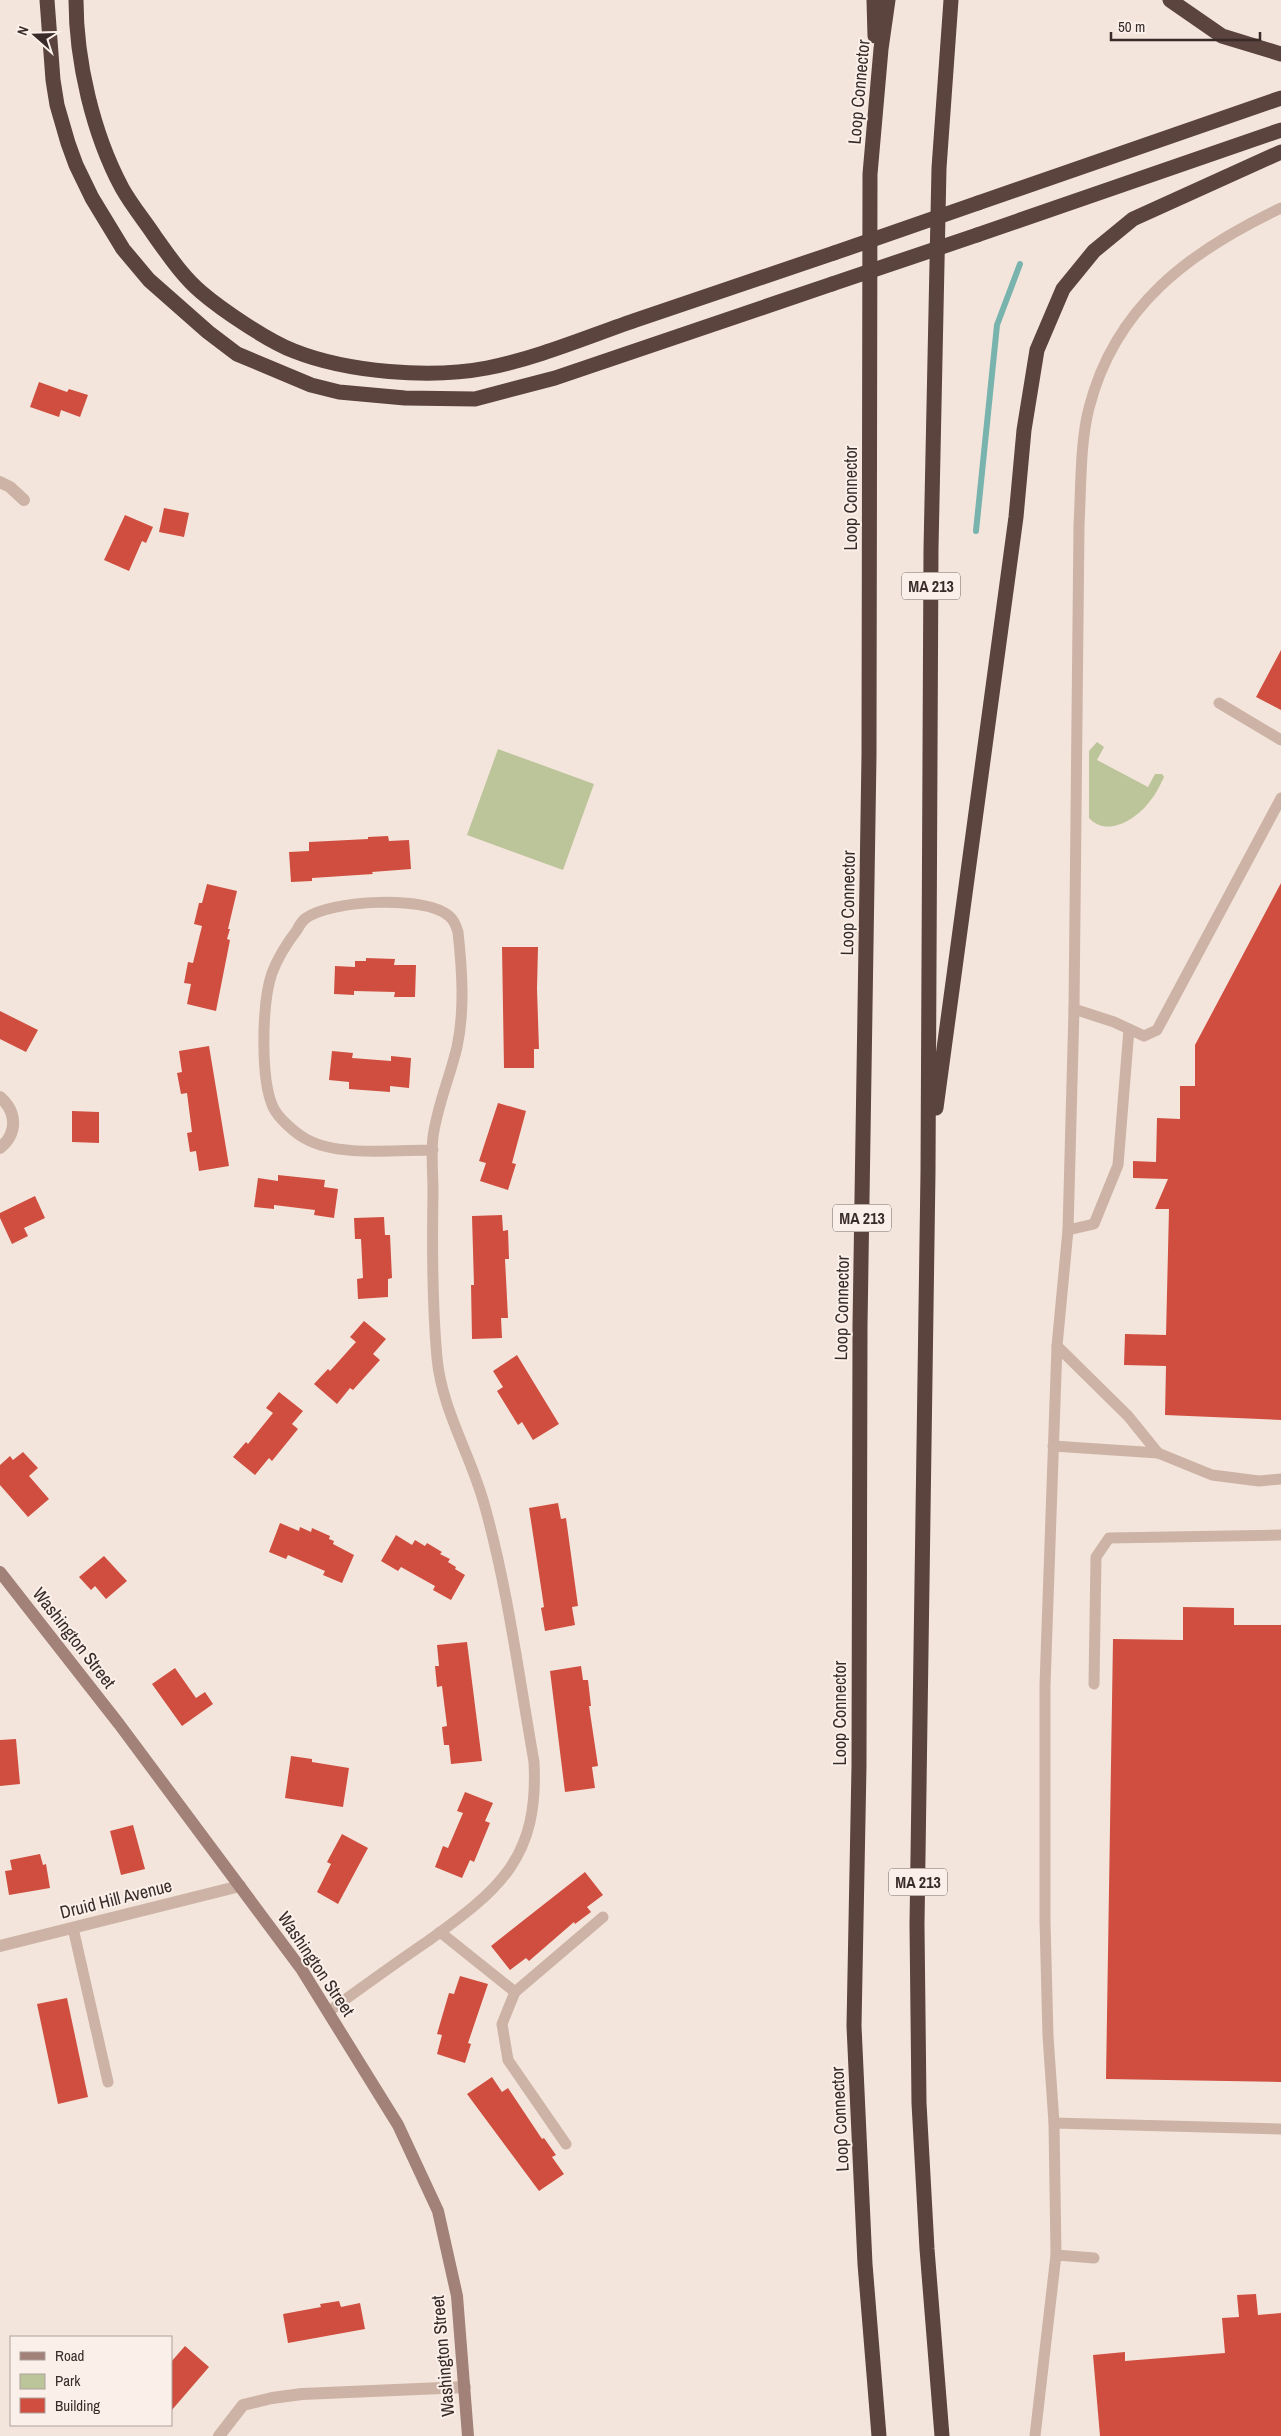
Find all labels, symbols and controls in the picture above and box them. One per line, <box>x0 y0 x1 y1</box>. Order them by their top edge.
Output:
north arrow <box>10 10 60 60</box>
scale bar <box>1111 10 1260 42</box>
text: 50 m <box>1118 16 1145 37</box>
text: N <box>13 24 33 38</box>
street label: Loop Connector <box>841 38 876 145</box>
street label: Loop Connector <box>838 445 863 551</box>
road number: MA 213 <box>902 572 960 600</box>
street label: Loop Connector <box>834 850 861 956</box>
road number: MA 213 <box>833 1204 891 1232</box>
street label: Loop Connector <box>828 1255 855 1361</box>
street label: Washington Street <box>27 1582 122 1693</box>
street label: Loop Connector <box>827 1660 852 1766</box>
road number: MA 213 <box>889 1868 947 1895</box>
street label: Druid Hill Avenue <box>57 1873 175 1925</box>
street label: Washington Street <box>272 1906 361 2021</box>
street label: Loop Connector <box>824 2066 855 2172</box>
street label: Washington Street <box>425 2294 460 2418</box>
legend <box>10 2336 172 2426</box>
text: Road <box>55 2345 84 2366</box>
text: Park <box>55 2370 81 2391</box>
text: Building <box>55 2395 100 2416</box>

